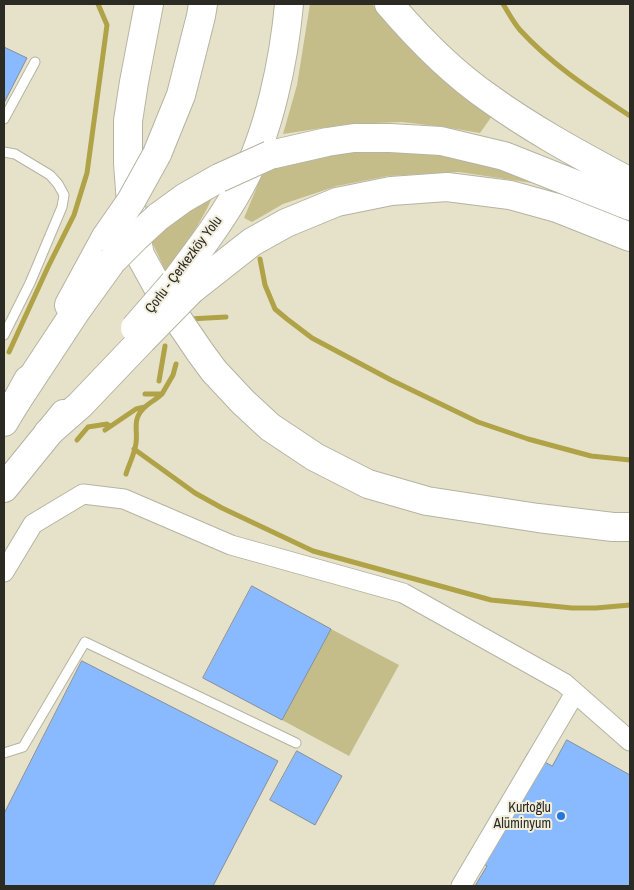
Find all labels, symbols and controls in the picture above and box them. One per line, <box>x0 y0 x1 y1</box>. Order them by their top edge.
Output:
street label: Çorlu - Çerkezköy Yolu <box>142 213 226 317</box>
place label: Kurtoğlu Alüminyum <box>494 800 551 832</box>
marker: Kurtoğlu Alüminyum <box>555 810 567 822</box>

